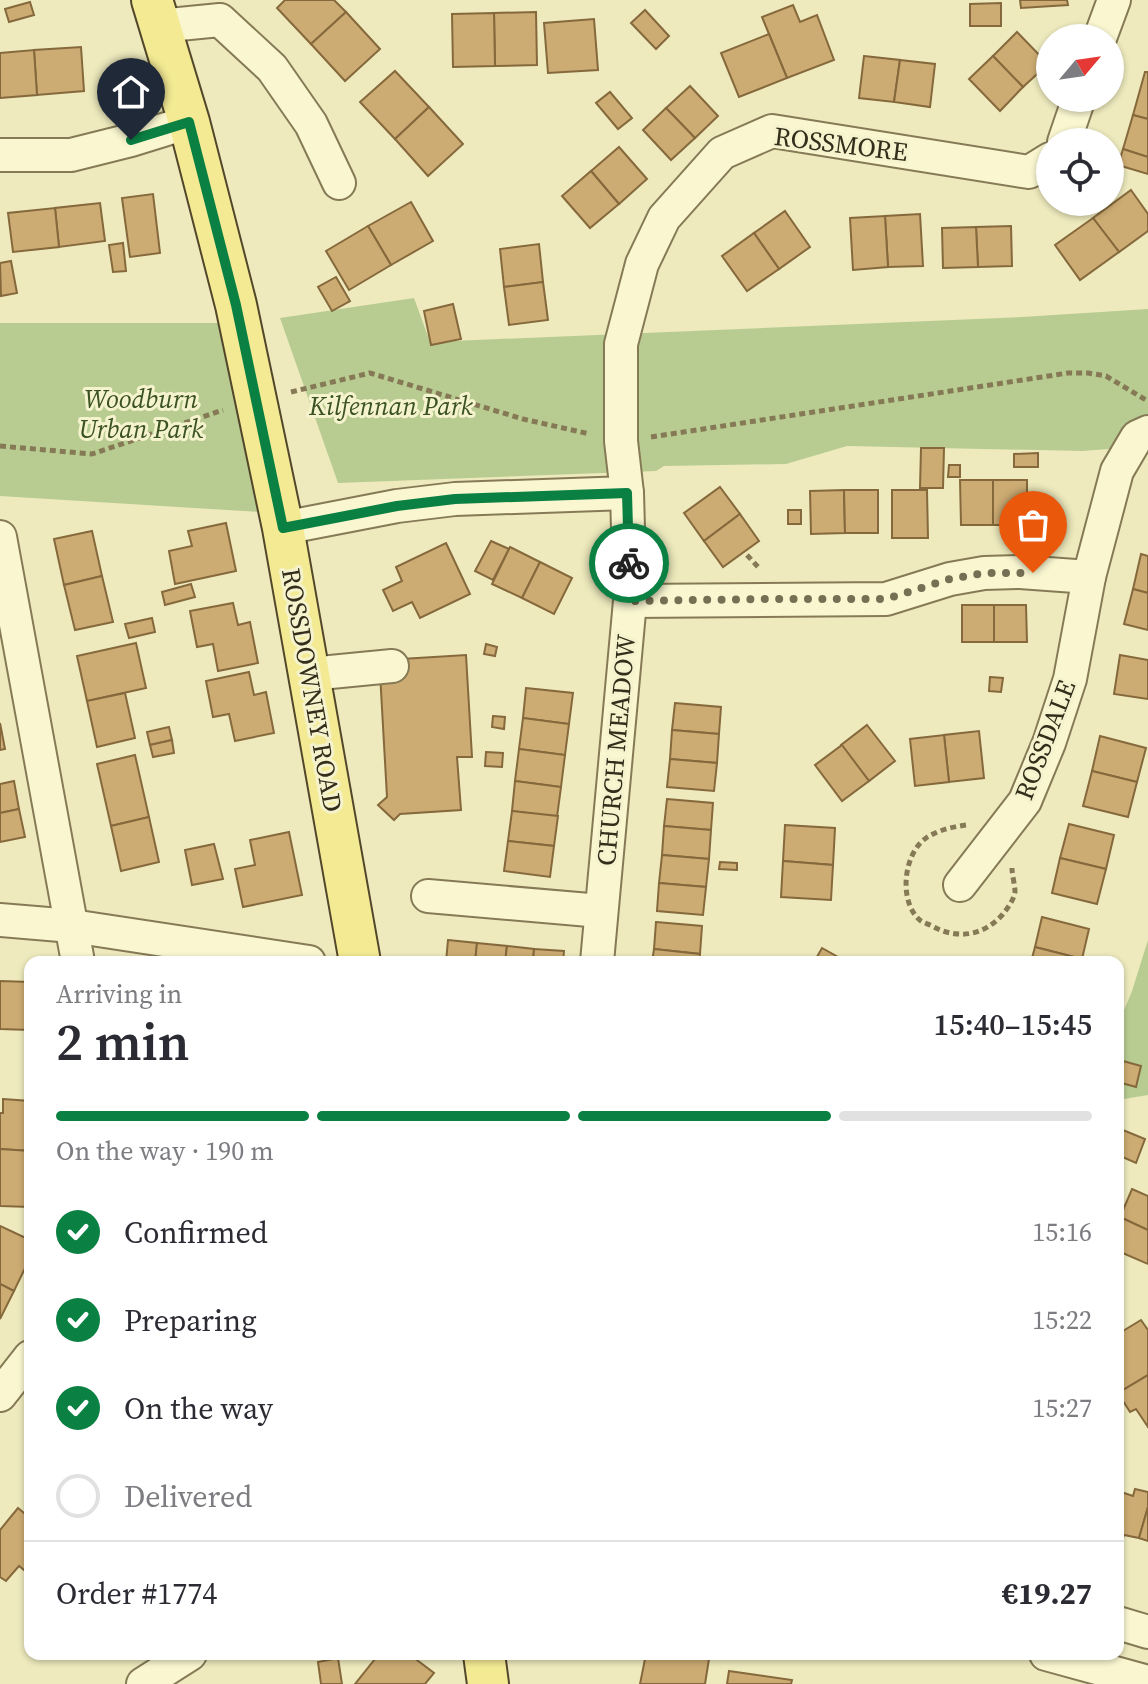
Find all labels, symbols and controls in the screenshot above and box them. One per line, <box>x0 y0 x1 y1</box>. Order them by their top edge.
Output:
north arrow <box>1036 24 1124 112</box>
map controls <box>1036 24 1124 216</box>
pin <box>97 58 165 140</box>
icon: home <box>109 70 153 114</box>
street label: ROSSMORE <box>772 118 910 170</box>
button: locate <box>1036 128 1124 216</box>
park label: Woodburn Urban Park <box>79 381 204 447</box>
park label: Kilfennan Park <box>308 388 474 424</box>
pin <box>999 491 1067 573</box>
icon: bag <box>1011 503 1055 547</box>
courier <box>589 523 669 603</box>
icon: bike <box>607 541 651 585</box>
street label: ROSSDOWNEY ROAD <box>273 565 351 815</box>
street label: CHURCH MEADOW <box>588 633 644 867</box>
street label: ROSSDALE <box>1006 675 1084 805</box>
text: Arriving in <box>56 976 182 1012</box>
text: 15:40–15:45 <box>933 1004 1092 1045</box>
text: 2 min <box>56 1006 189 1077</box>
text: On the way · 190 m <box>56 1133 274 1169</box>
icon: check <box>56 1210 100 1254</box>
text: Confirmed <box>124 1212 268 1253</box>
text: 15:16 <box>1032 1214 1092 1250</box>
icon: check <box>56 1298 100 1342</box>
text: Preparing <box>124 1300 257 1341</box>
text: 15:22 <box>1032 1302 1092 1338</box>
icon: check <box>56 1386 100 1430</box>
text: On the way <box>124 1388 273 1429</box>
text: 15:27 <box>1032 1390 1092 1426</box>
text: Delivered <box>124 1476 252 1517</box>
text: Order #1774 <box>56 1573 217 1614</box>
text: €19.27 <box>1002 1573 1092 1614</box>

